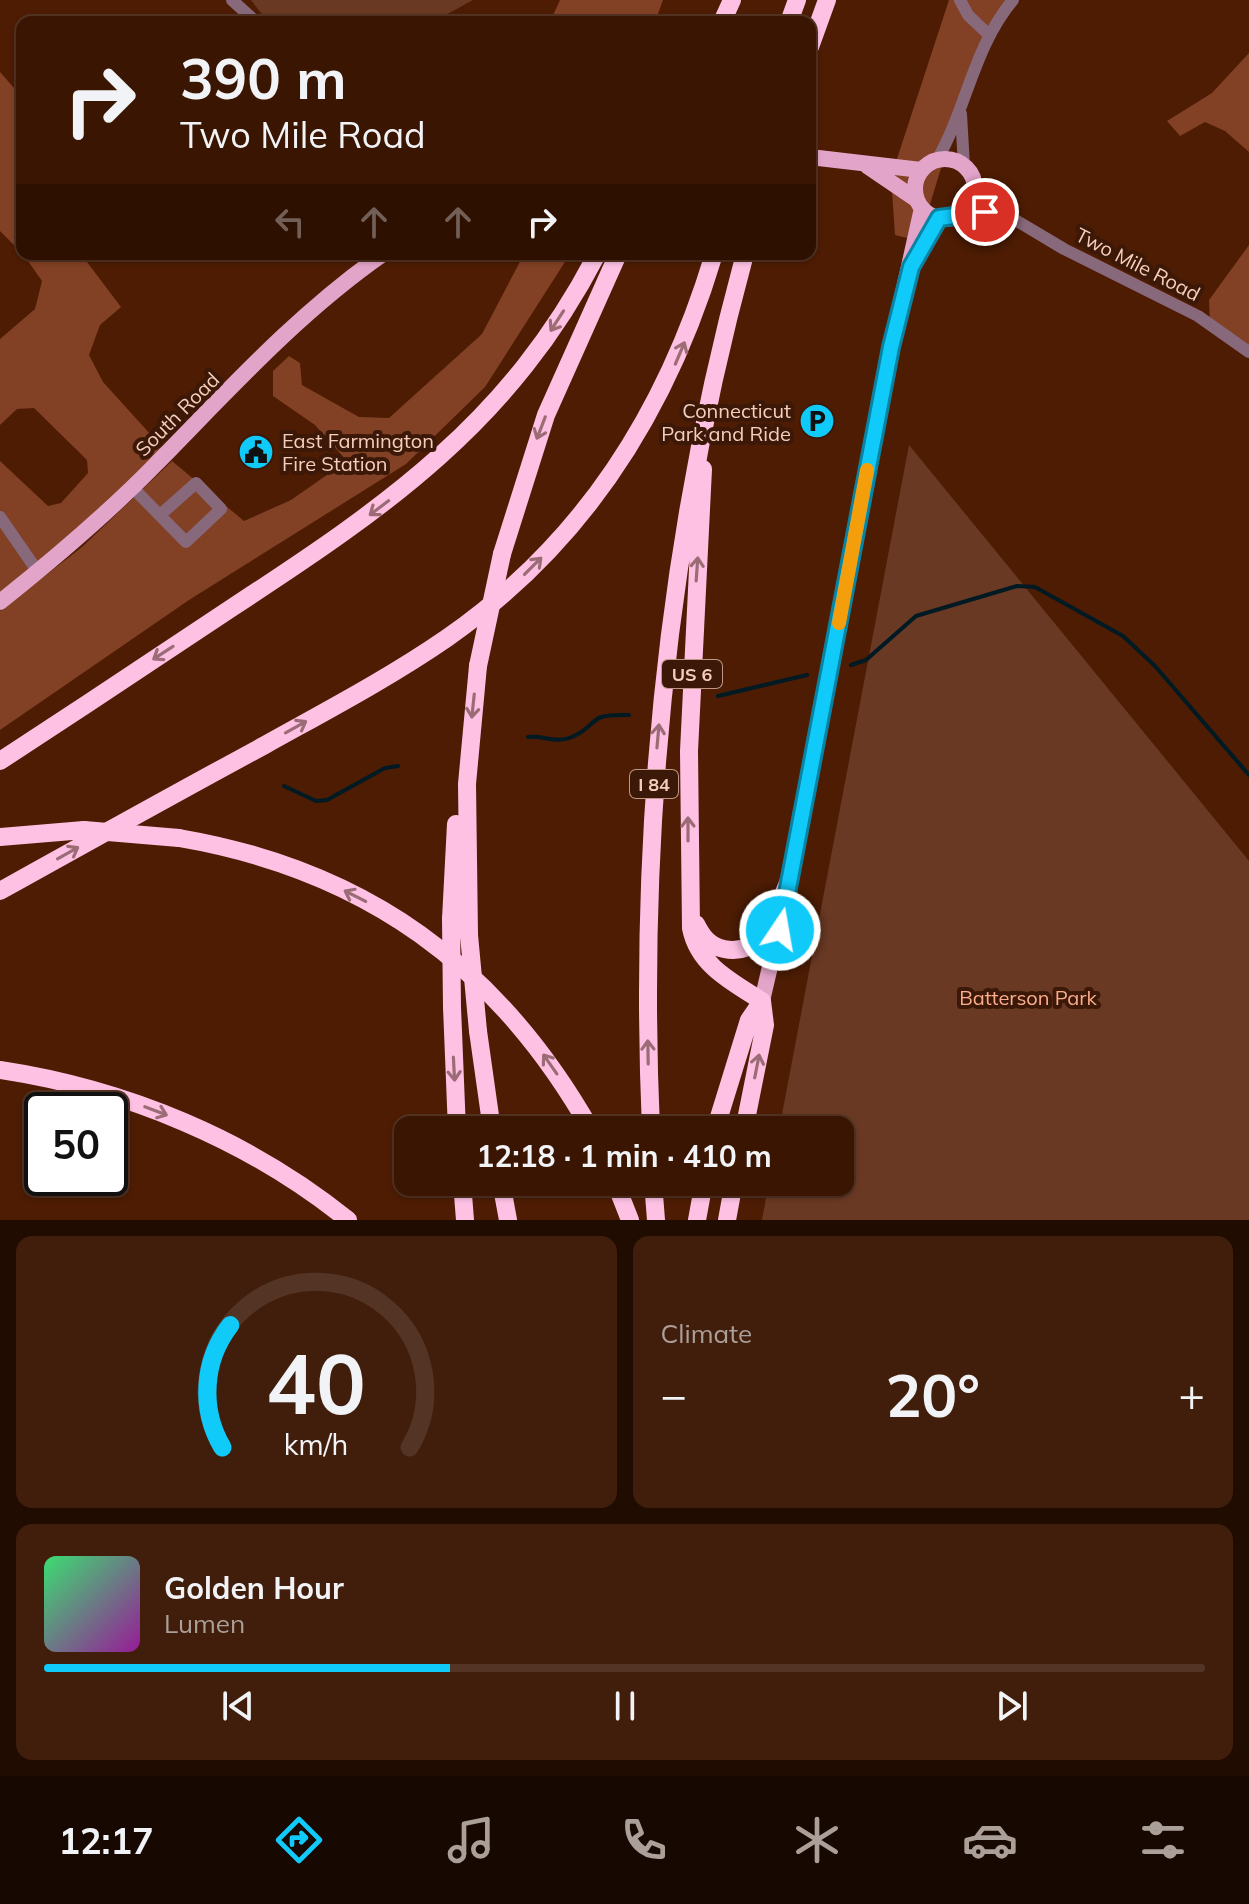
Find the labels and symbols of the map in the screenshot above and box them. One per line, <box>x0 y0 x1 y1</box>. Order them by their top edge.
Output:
pin <box>951 178 1019 246</box>
street label: Two Mile Road <box>1072 222 1204 306</box>
one-way arrow <box>549 310 566 332</box>
one-way arrow <box>673 341 688 366</box>
street label: South Road <box>130 367 224 461</box>
place label: Connecticut Park and Ride <box>661 398 791 446</box>
parking icon: Connecticut Park and Ride <box>798 402 836 440</box>
one-way arrow <box>533 415 547 440</box>
place label: East Farmington Fire Station <box>282 428 434 476</box>
public building icon: East Farmington Fire Station <box>237 433 275 471</box>
one-way arrow <box>369 500 390 517</box>
one-way arrow <box>690 556 705 583</box>
one-way arrow <box>523 557 542 576</box>
one-way arrow <box>152 646 175 662</box>
road number: US 6 <box>662 660 722 688</box>
one-way arrow <box>465 693 480 719</box>
one-way arrow <box>284 719 307 735</box>
one-way arrow <box>651 723 666 750</box>
road number: I 84 <box>630 770 678 798</box>
one-way arrow <box>681 816 696 843</box>
one-way arrow <box>56 845 80 860</box>
one-way arrow <box>344 887 368 903</box>
position arrow <box>738 888 822 972</box>
park label: Batterson Park <box>959 985 1098 1010</box>
one-way arrow <box>640 1039 656 1066</box>
one-way arrow <box>542 1053 558 1075</box>
one-way arrow <box>750 1053 765 1079</box>
one-way arrow <box>446 1055 461 1082</box>
speed limit sign: 50 <box>24 1092 128 1196</box>
one-way arrow <box>143 1105 168 1119</box>

